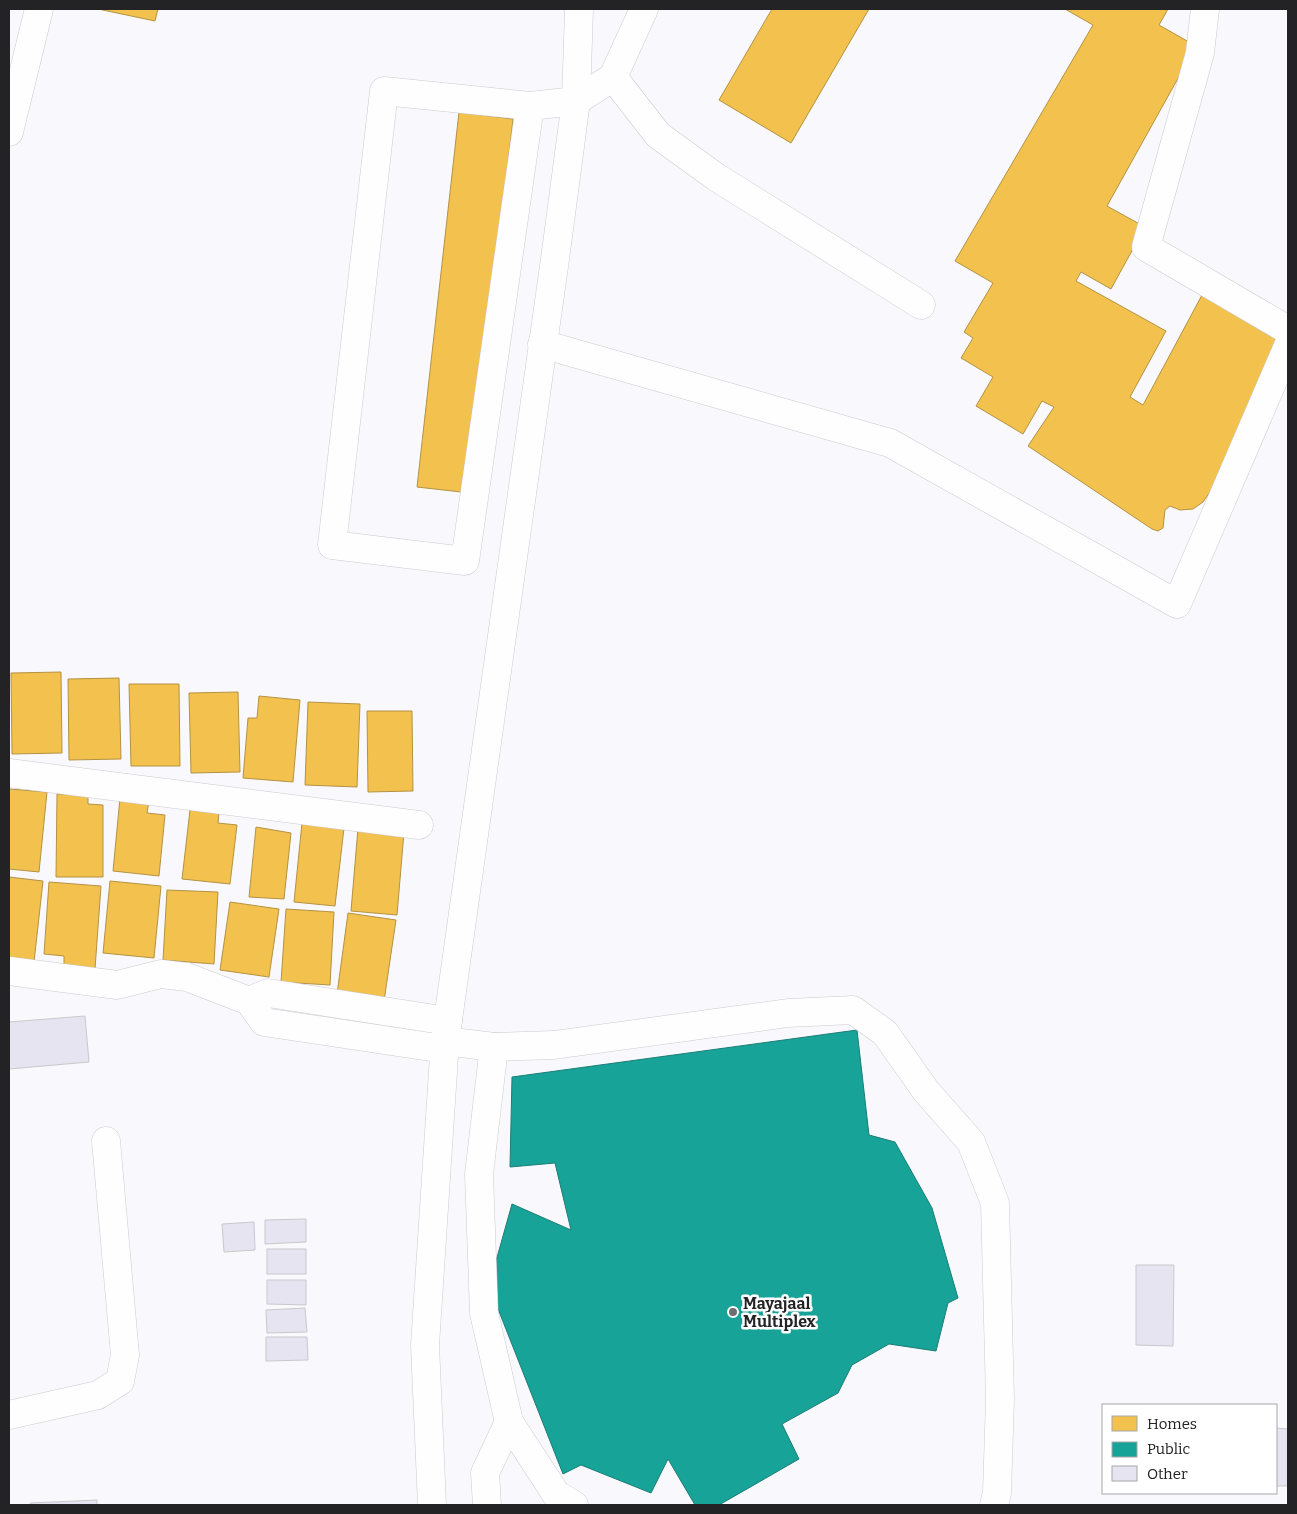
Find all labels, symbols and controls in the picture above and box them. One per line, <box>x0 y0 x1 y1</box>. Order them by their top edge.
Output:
place label: Mayajaal Multiplex <box>743 1294 816 1331</box>
marker: Mayajaal Multiplex <box>727 1306 739 1318</box>
legend <box>1102 1404 1277 1494</box>
text: Homes <box>1147 1415 1197 1433</box>
text: Public <box>1147 1440 1191 1458</box>
text: Other <box>1147 1465 1188 1483</box>

